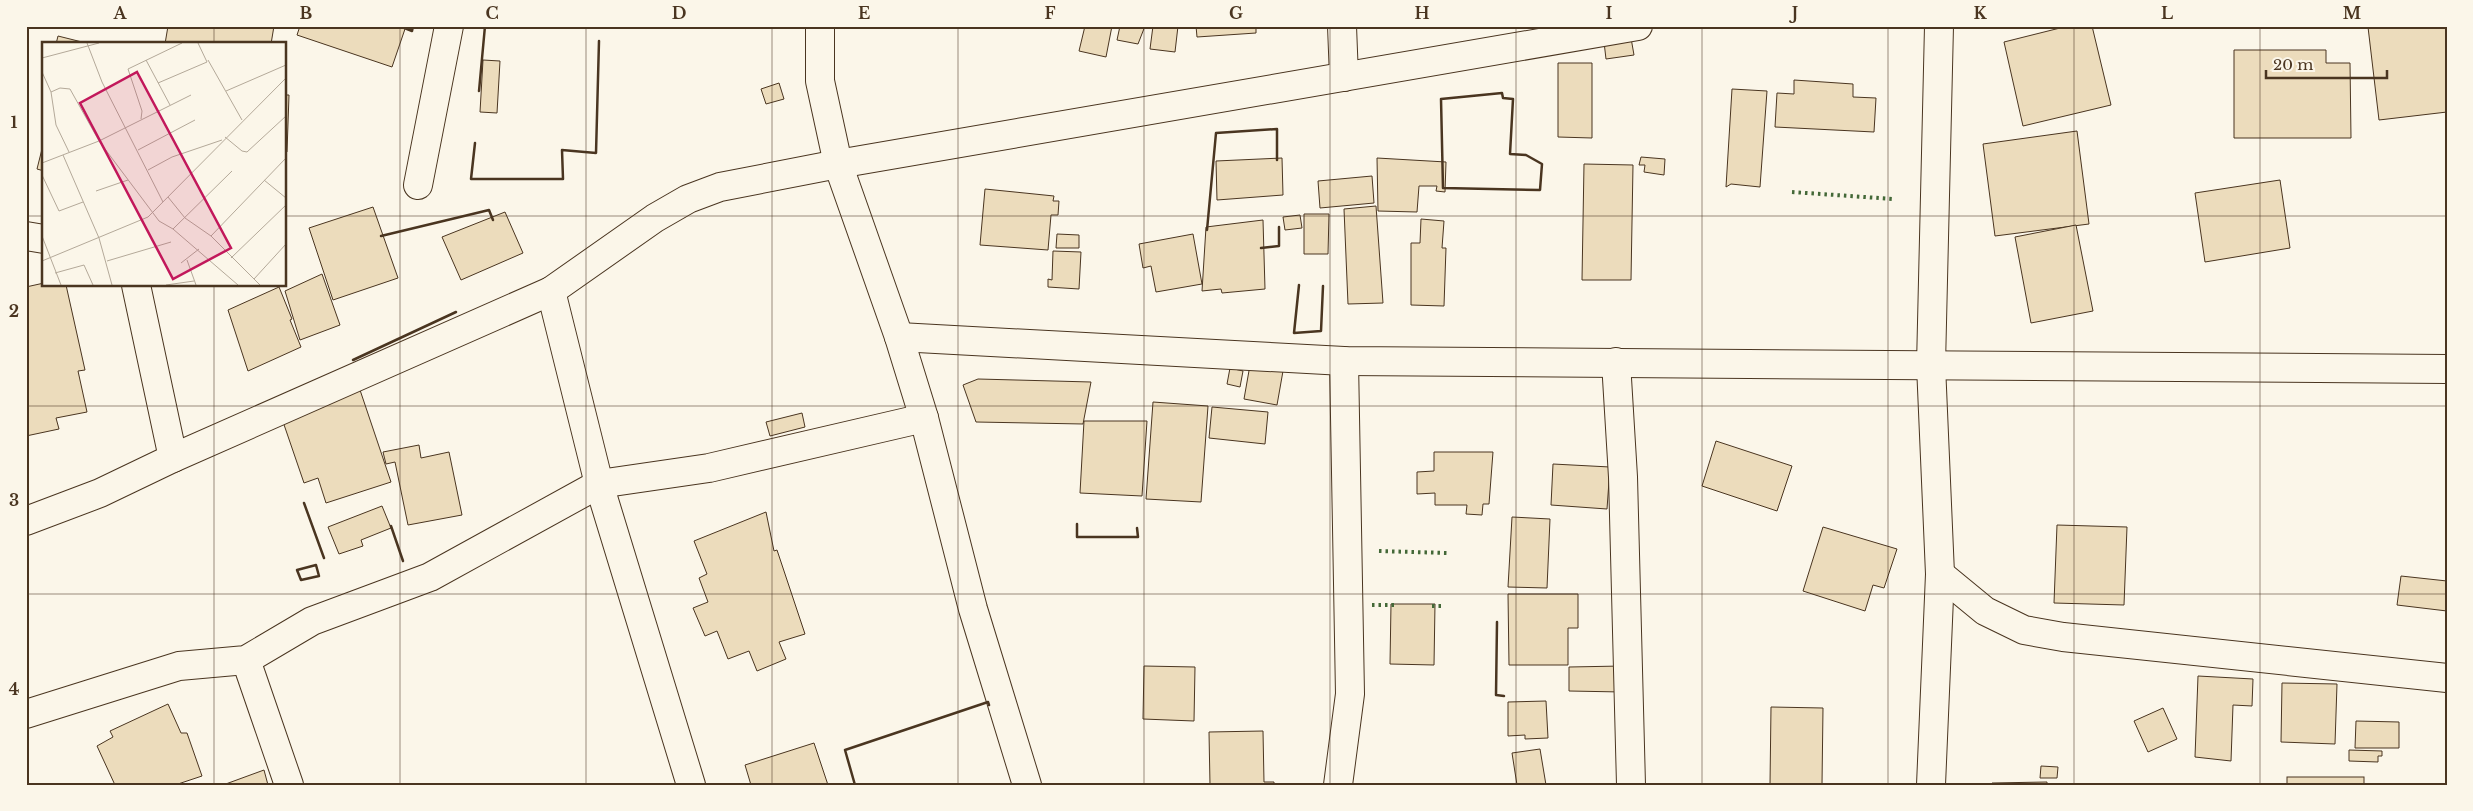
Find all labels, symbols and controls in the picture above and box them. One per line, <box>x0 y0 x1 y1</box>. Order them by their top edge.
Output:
text: A <box>113 3 128 23</box>
text: B <box>300 3 313 23</box>
text: C <box>485 3 499 23</box>
text: D <box>672 3 686 23</box>
text: E <box>858 3 870 23</box>
text: F <box>1044 3 1056 23</box>
text: G <box>1229 3 1243 23</box>
text: H <box>1414 3 1430 23</box>
text: I <box>1606 3 1613 23</box>
text: J <box>1789 3 1798 23</box>
text: K <box>1973 3 1987 23</box>
text: L <box>2161 3 2173 23</box>
text: M <box>2343 3 2361 23</box>
inset map <box>42 42 286 286</box>
scale bar <box>2266 48 2387 80</box>
text: 20 m <box>2273 55 2313 74</box>
text: 1 <box>11 112 18 132</box>
text: 2 <box>9 301 19 321</box>
text: 3 <box>9 490 19 510</box>
text: 4 <box>9 679 19 699</box>

